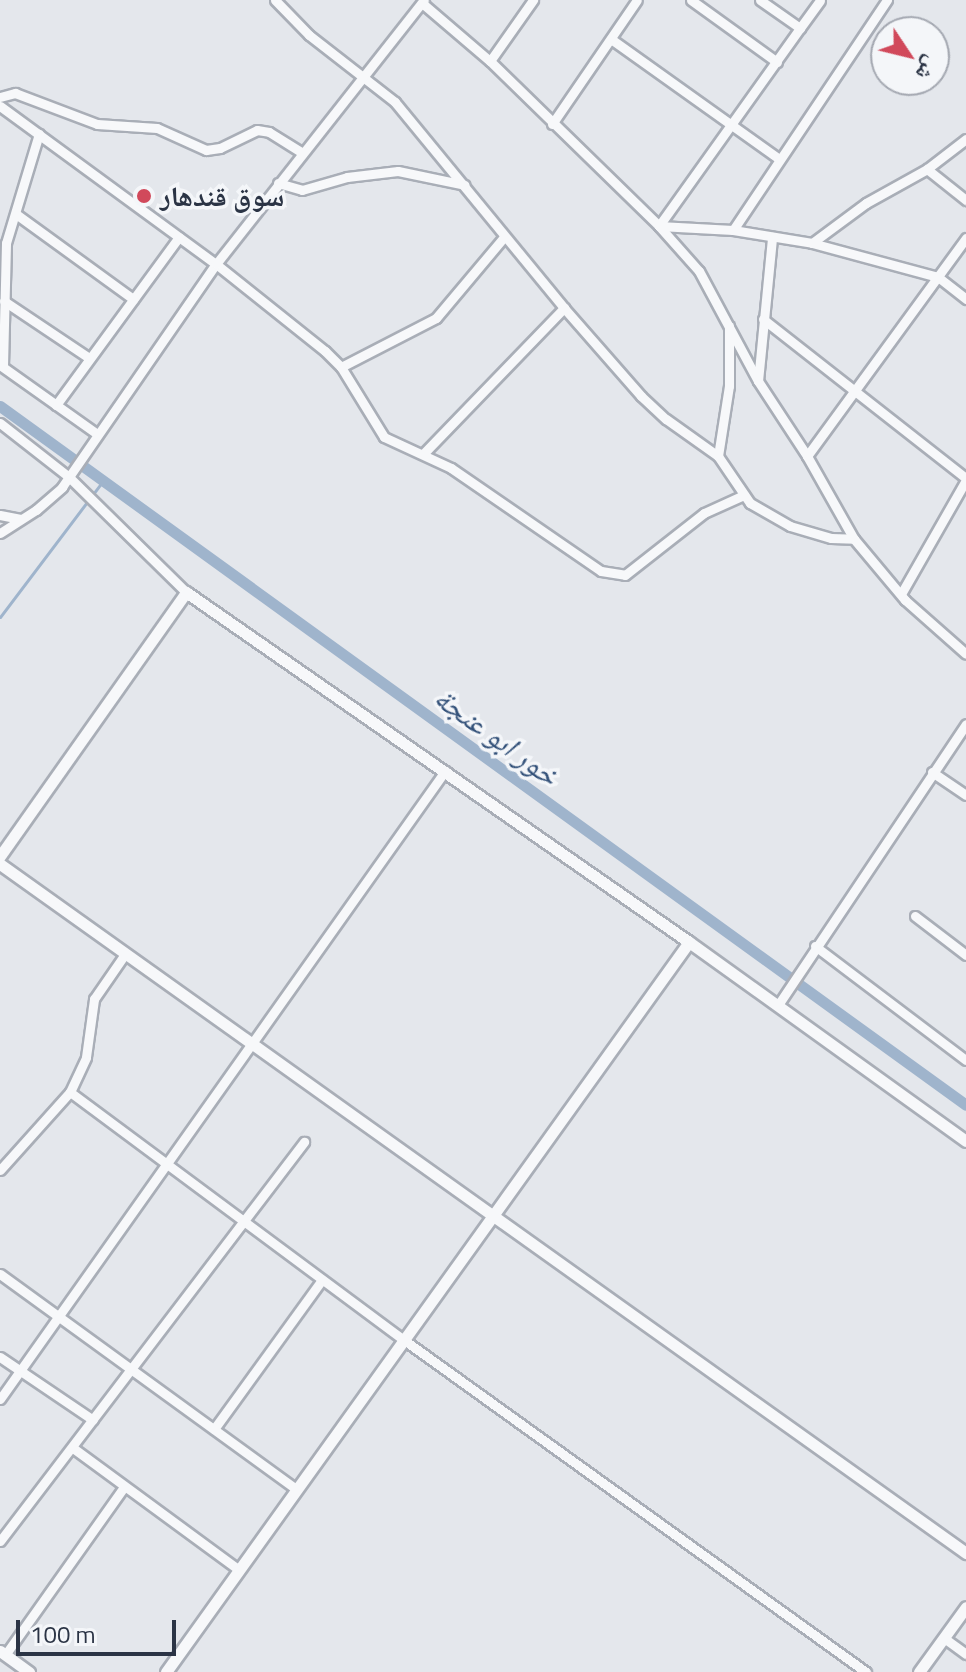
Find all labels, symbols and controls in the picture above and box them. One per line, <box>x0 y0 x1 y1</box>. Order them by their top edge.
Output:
north arrow <box>870 16 950 96</box>
text: ش <box>907 49 949 88</box>
place label: سوق قندهار <box>160 179 284 213</box>
marker: سوق قندهار <box>135 187 153 205</box>
water label: خور ابو عنجة <box>428 679 566 793</box>
scale bar <box>20 1604 180 1654</box>
text: 100 m <box>30 1616 96 1652</box>

